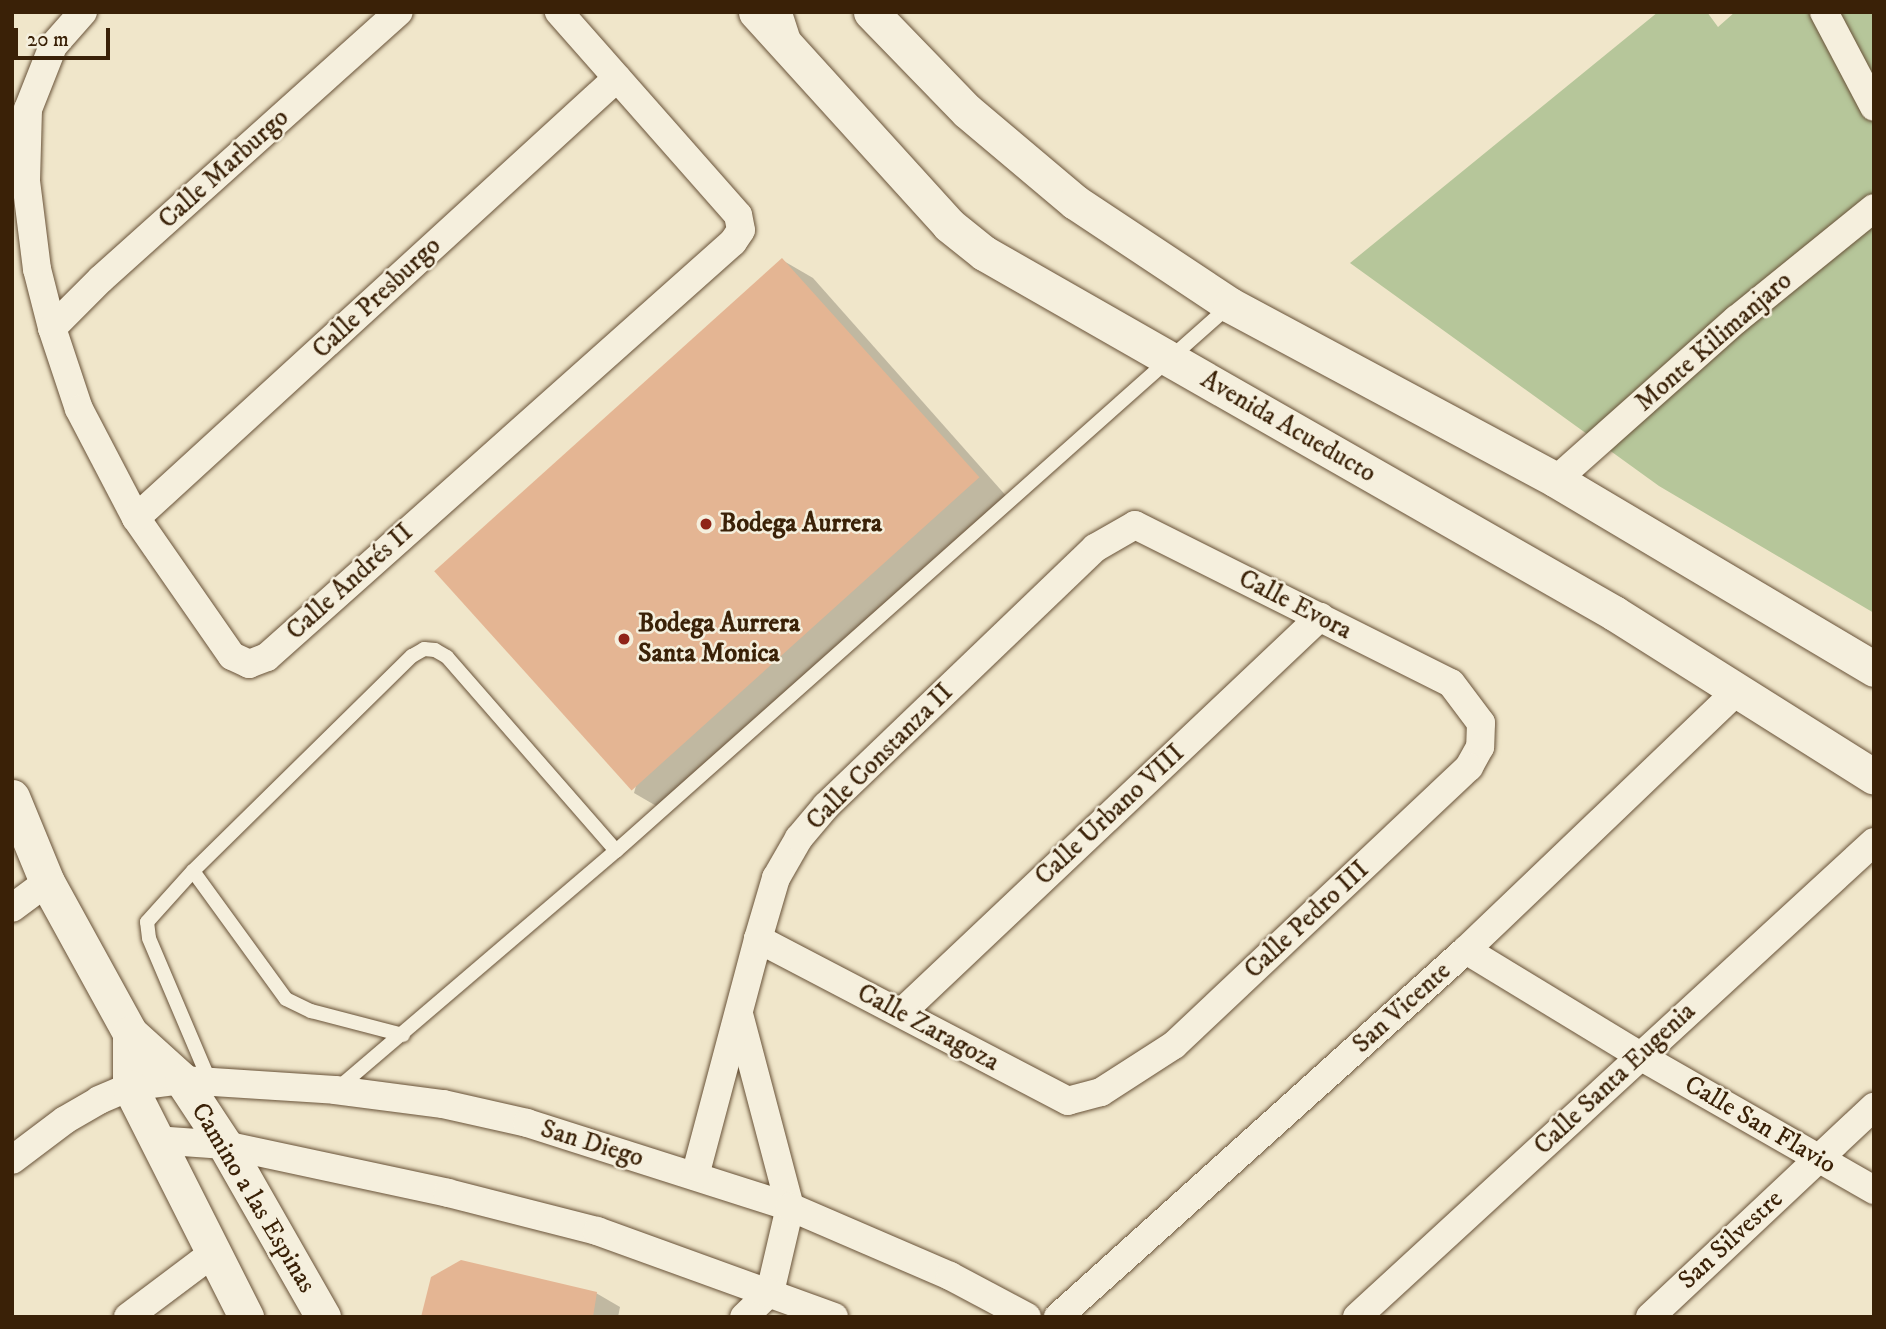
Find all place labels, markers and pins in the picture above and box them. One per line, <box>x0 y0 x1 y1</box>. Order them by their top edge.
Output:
place label: Bodega Aurrera <box>720 508 882 540</box>
marker: Bodega Aurrera <box>698 516 714 532</box>
place label: Bodega Aurrera Santa Monica <box>638 608 800 670</box>
marker: Bodega Aurrera Santa Monica <box>616 631 632 647</box>

